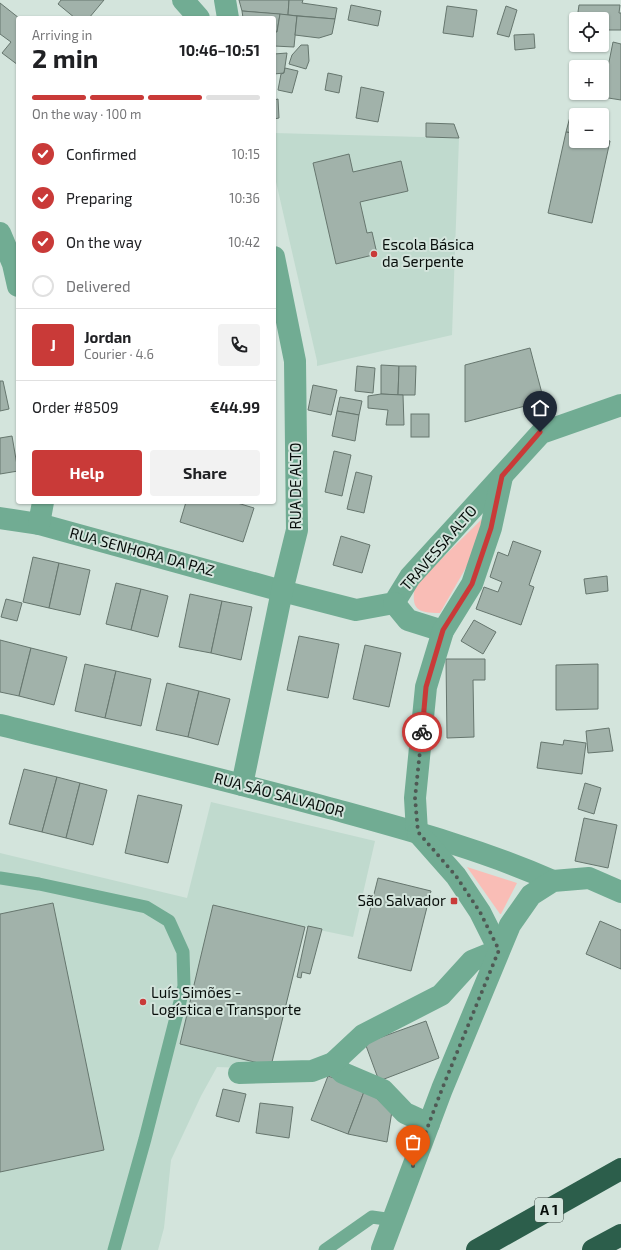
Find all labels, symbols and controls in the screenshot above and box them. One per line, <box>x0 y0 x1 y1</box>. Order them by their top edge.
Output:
map controls <box>569 12 609 148</box>
button: locate <box>569 12 609 52</box>
text: Arriving in <box>32 27 92 43</box>
text: 10:46–10:51 <box>179 41 260 59</box>
text: 2 min <box>32 42 98 73</box>
button: + <box>569 60 609 100</box>
text: On the way · 100 m <box>32 106 141 122</box>
button: − <box>569 108 609 148</box>
icon: check <box>32 143 54 165</box>
text: Confirmed <box>66 145 137 163</box>
text: 10:15 <box>232 146 260 162</box>
icon: check <box>32 187 54 209</box>
text: Preparing <box>66 189 132 207</box>
text: 10:36 <box>229 190 260 206</box>
icon: check <box>32 231 54 253</box>
text: On the way <box>66 233 142 251</box>
text: 10:42 <box>229 234 260 250</box>
place label: Escola Básica da Serpente <box>382 235 474 270</box>
marker: Escola Básica da Serpente <box>369 249 379 259</box>
text: Delivered <box>66 277 131 295</box>
button: phone <box>218 324 260 366</box>
text: Jordan <box>84 328 131 346</box>
text: J <box>50 336 56 354</box>
text: Courier · 4.6 <box>84 346 154 362</box>
pin <box>523 391 557 432</box>
icon: home <box>529 397 551 419</box>
text: Order #8509 <box>32 398 119 416</box>
text: €44.99 <box>210 398 260 416</box>
street label: RUA DE ALTO <box>286 443 304 529</box>
button: Help <box>32 450 142 496</box>
button: Share <box>150 450 260 496</box>
street label: TRAVESSA ALTO <box>396 501 480 594</box>
street label: RUA SENHORA DA PAZ <box>68 523 217 579</box>
courier <box>402 712 442 752</box>
icon: bike <box>411 721 433 743</box>
street label: RUA SÃO SALVADOR <box>212 768 346 820</box>
place label: São Salvador <box>357 891 446 909</box>
marker: São Salvador <box>449 896 459 906</box>
place label: Luís Simões - Logística e Transporte <box>151 983 301 1018</box>
marker: Luís Simões - Logística e Transporte <box>138 997 148 1007</box>
pin <box>396 1125 430 1166</box>
icon: bag <box>402 1131 424 1153</box>
road number: A 1 <box>535 1198 563 1222</box>

